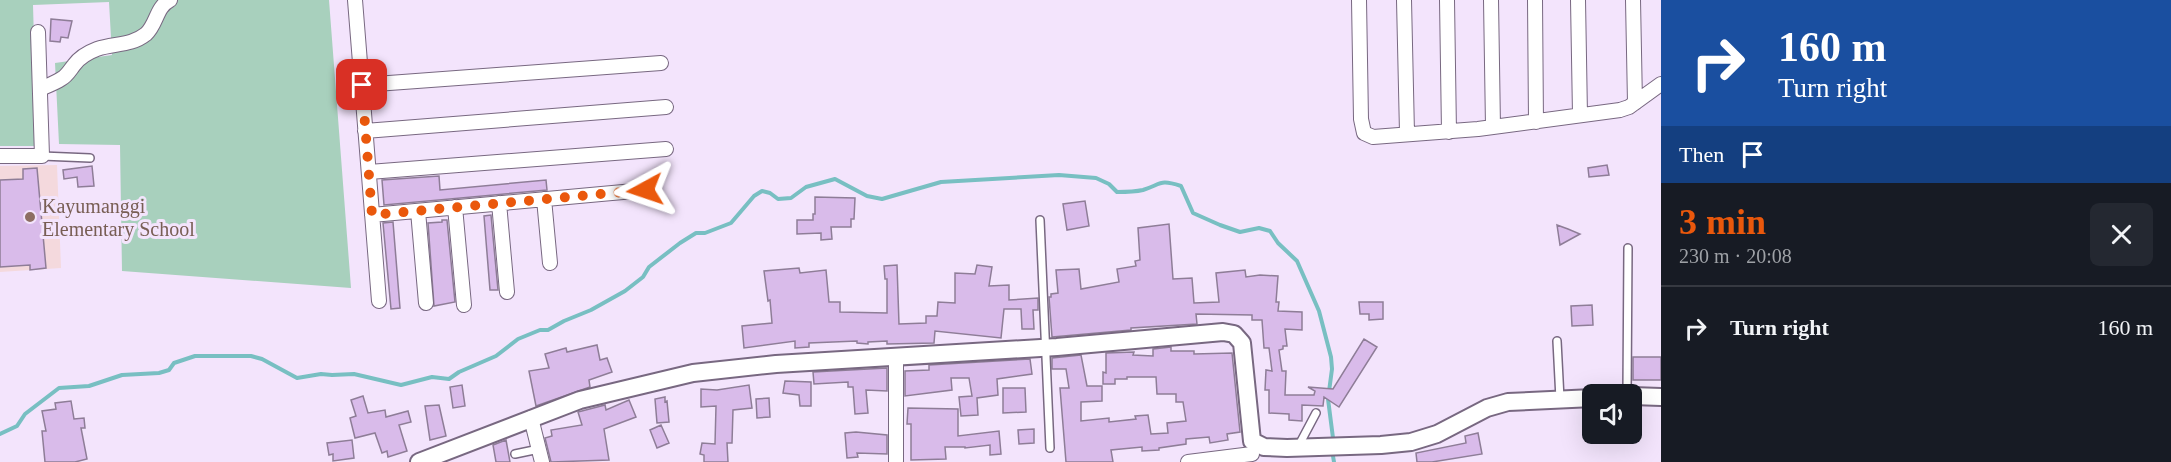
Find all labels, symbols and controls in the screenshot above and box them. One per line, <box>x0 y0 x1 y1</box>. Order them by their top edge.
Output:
icon: right <box>1679 24 1757 102</box>
text: 160 m <box>1778 24 1887 70</box>
pin <box>336 59 387 110</box>
icon: arrive <box>345 68 378 101</box>
text: Turn right <box>1778 73 1887 103</box>
icon: arrive <box>1736 138 1769 171</box>
text: Then <box>1679 142 1724 167</box>
position arrow <box>613 158 677 222</box>
place label: Kayumanggi Elementary School <box>42 195 195 241</box>
text: 3 min <box>1679 202 1766 242</box>
button: close <box>2090 203 2153 266</box>
marker: Kayumanggi Elementary School <box>23 210 37 224</box>
text: 230 m · 20:08 <box>1679 245 1792 267</box>
icon: right <box>1679 312 1712 345</box>
text: Turn right <box>1730 315 1829 340</box>
text: 160 m <box>2097 315 2153 340</box>
map controls <box>1582 384 1642 444</box>
button: sound <box>1582 384 1642 444</box>

